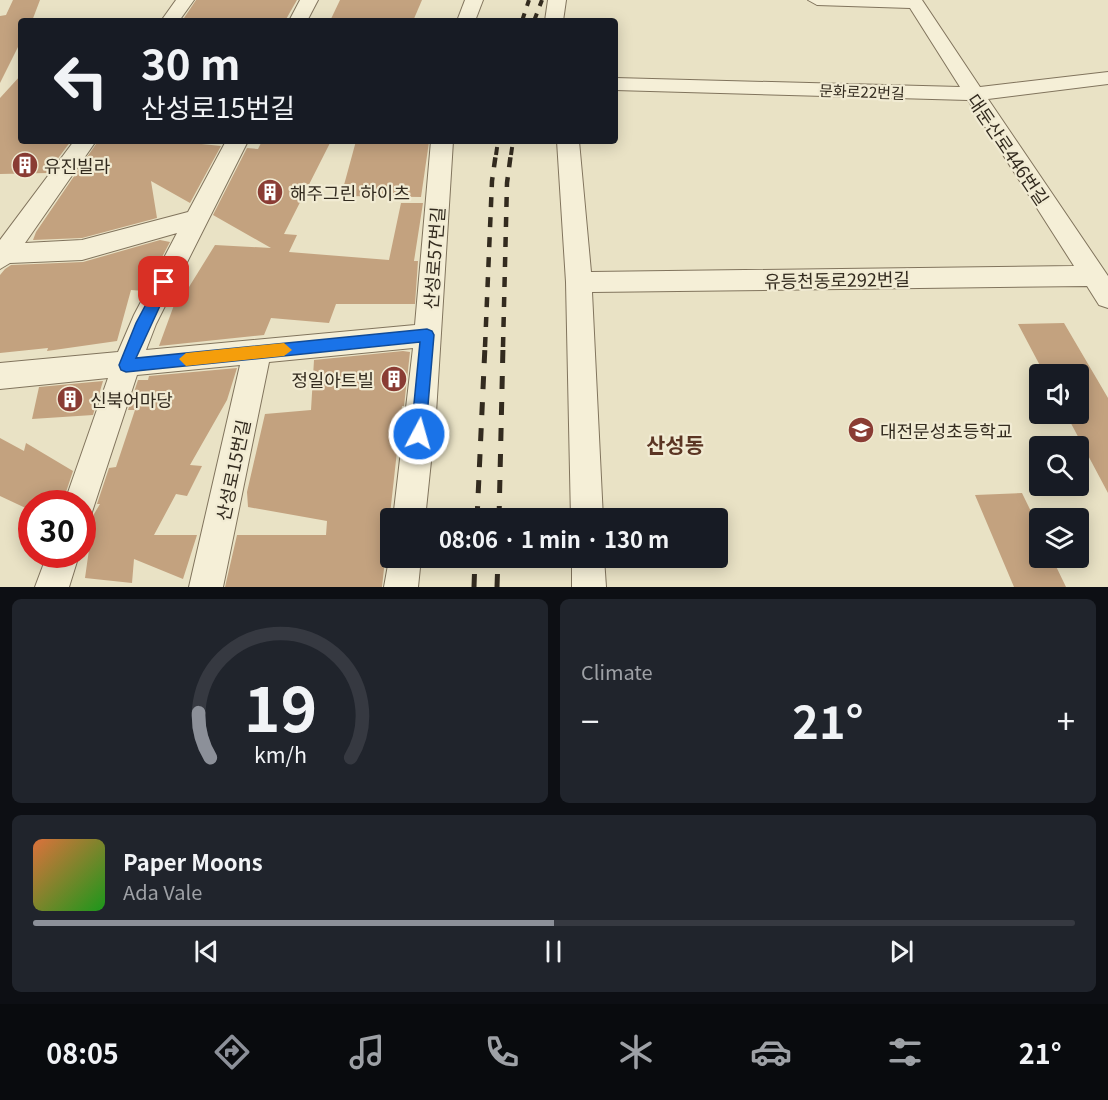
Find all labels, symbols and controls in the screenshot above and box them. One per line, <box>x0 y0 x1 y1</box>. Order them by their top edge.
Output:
text: 30 m <box>141 31 241 92</box>
icon: left <box>42 42 120 120</box>
street label: 문화로22번길 <box>819 79 905 103</box>
text: 산성로15번길 <box>141 87 295 126</box>
street label: 대둔산로446번길 <box>962 88 1056 210</box>
building icon: 유진빌라 <box>10 150 40 180</box>
place label: 유진빌라 <box>44 152 111 178</box>
building icon: 해주그린 하이츠 <box>255 177 285 207</box>
place label: 해주그린 하이츠 <box>290 179 410 205</box>
street label: 산성로57번길 <box>416 206 450 310</box>
pin <box>138 256 189 307</box>
icon: arrive <box>147 265 180 298</box>
street label: 유등천동로292번길 <box>764 265 910 293</box>
building icon: 정일아트빌 <box>379 364 409 394</box>
map controls <box>1029 364 1089 568</box>
button: sound <box>1029 364 1089 424</box>
place label: 정일아트빌 <box>291 366 374 392</box>
building icon: 신북어마당 <box>55 384 85 414</box>
place label: 신북어마당 <box>90 386 173 412</box>
position arrow <box>387 402 451 466</box>
school or university icon: 대전문성초등학교 <box>846 415 876 445</box>
street label: 산성로15번길 <box>209 417 255 523</box>
place label: 대전문성초등학교 <box>880 417 1012 443</box>
district label: 산성동 <box>646 429 704 459</box>
button: search <box>1029 436 1089 496</box>
speed limit sign: 30 <box>18 490 96 568</box>
button: layers <box>1029 508 1089 568</box>
text: 08:06 · 1 min · 130 m <box>439 522 669 554</box>
text: Climate <box>581 657 653 686</box>
text: 19 <box>243 660 317 750</box>
text: 21° <box>792 687 864 752</box>
text: − <box>581 696 599 744</box>
text: + <box>1057 696 1075 744</box>
text: km/h <box>253 738 307 769</box>
text: Paper Moons <box>123 845 263 877</box>
text: Ada Vale <box>123 877 202 906</box>
icon: previous <box>190 935 223 968</box>
icon: pause <box>537 935 570 968</box>
icon: next <box>885 935 918 968</box>
icon: directions <box>211 1031 253 1073</box>
icon: music <box>346 1031 388 1073</box>
icon: phone <box>481 1031 523 1073</box>
icon: climate <box>615 1031 657 1073</box>
icon: car <box>750 1031 792 1073</box>
icon: filters <box>884 1031 926 1073</box>
text: 08:05 <box>46 1033 119 1072</box>
text: 21° <box>1019 1033 1062 1072</box>

